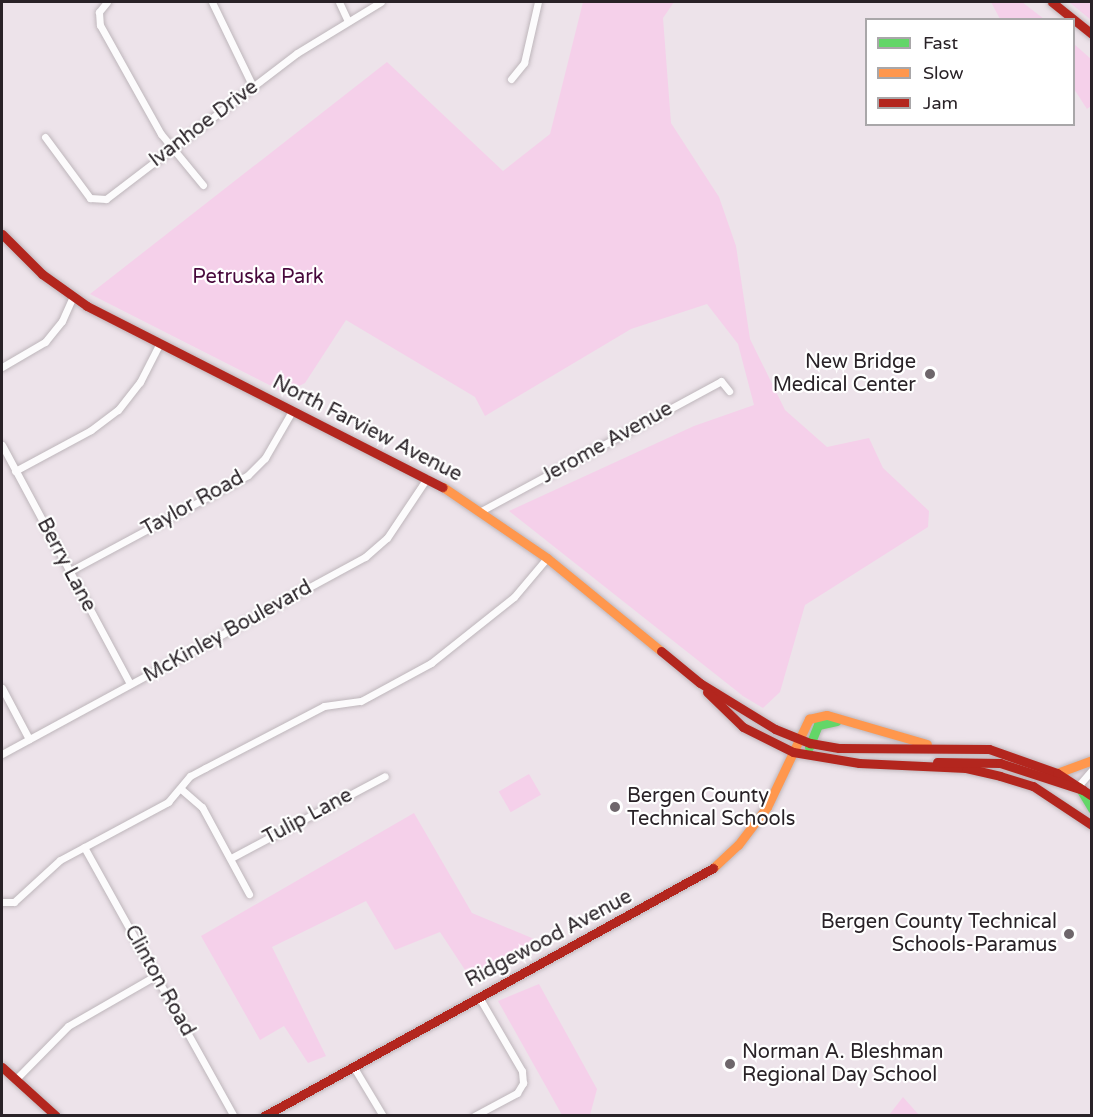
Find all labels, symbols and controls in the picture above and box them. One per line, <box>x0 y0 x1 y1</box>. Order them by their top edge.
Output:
legend <box>865 18 1075 126</box>
text: Fast <box>923 32 958 54</box>
text: Slow <box>923 62 964 84</box>
street label: Ivanhoe Drive <box>145 75 263 173</box>
text: Jam <box>923 92 958 114</box>
park label: Petruska Park <box>192 265 324 289</box>
place label: New Bridge Medical Center <box>773 350 916 397</box>
marker: New Bridge Medical Center <box>921 365 939 383</box>
street label: North Farview Avenue <box>268 371 466 487</box>
street label: Jerome Avenue <box>537 397 677 489</box>
street label: Taylor Road <box>138 466 248 542</box>
street label: Berry Lane <box>31 514 101 616</box>
street label: McKinley Boulevard <box>140 576 316 688</box>
street label: Tulip Lane <box>259 784 357 850</box>
place label: Bergen County Technical Schools <box>627 784 795 831</box>
marker: Bergen County Technical Schools <box>608 800 622 814</box>
street label: Ridgewood Avenue <box>462 885 636 993</box>
place label: Bergen County Technical Schools-Paramus <box>821 910 1057 957</box>
street label: Clinton Road <box>119 921 199 1041</box>
marker: Bergen County Technical Schools-Paramus <box>1062 927 1076 941</box>
place label: Norman A. Bleshman Regional Day School <box>742 1040 943 1087</box>
marker: Norman A. Bleshman Regional Day School <box>723 1057 737 1071</box>

